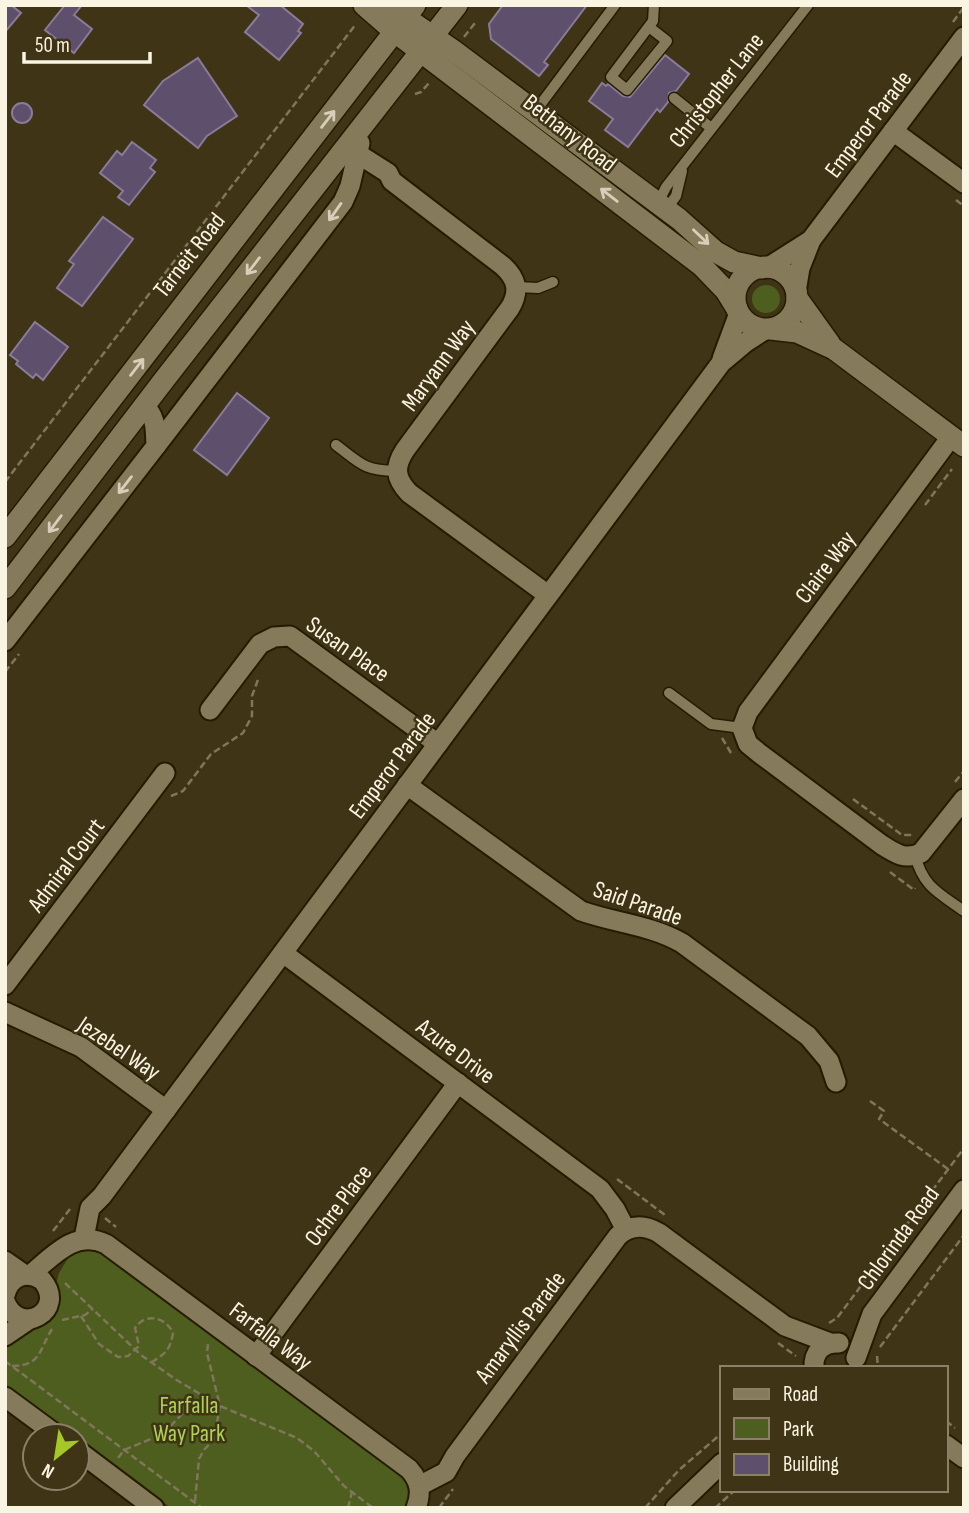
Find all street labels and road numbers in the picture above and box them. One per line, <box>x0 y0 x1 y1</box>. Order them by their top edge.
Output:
street label: Christopher Lane <box>663 27 770 153</box>
street label: Emperor Parade <box>819 65 918 184</box>
street label: Bethany Road <box>517 88 622 179</box>
street label: Tarneit Road <box>147 207 232 304</box>
street label: Maryann Way <box>395 314 481 417</box>
street label: Claire Way <box>789 525 862 609</box>
street label: Susan Place <box>300 610 395 689</box>
street label: Emperor Parade <box>343 706 442 825</box>
street label: Admiral Court <box>21 813 111 919</box>
street label: Said Parade <box>589 875 686 932</box>
street label: Jezebel Way <box>71 1010 166 1087</box>
street label: Azure Drive <box>410 1012 501 1090</box>
street label: Ochre Place <box>298 1159 378 1252</box>
street label: Chlorinda Road <box>851 1181 946 1296</box>
street label: Amaryllis Parade <box>468 1266 572 1390</box>
street label: Farfalla Way <box>224 1296 318 1377</box>

